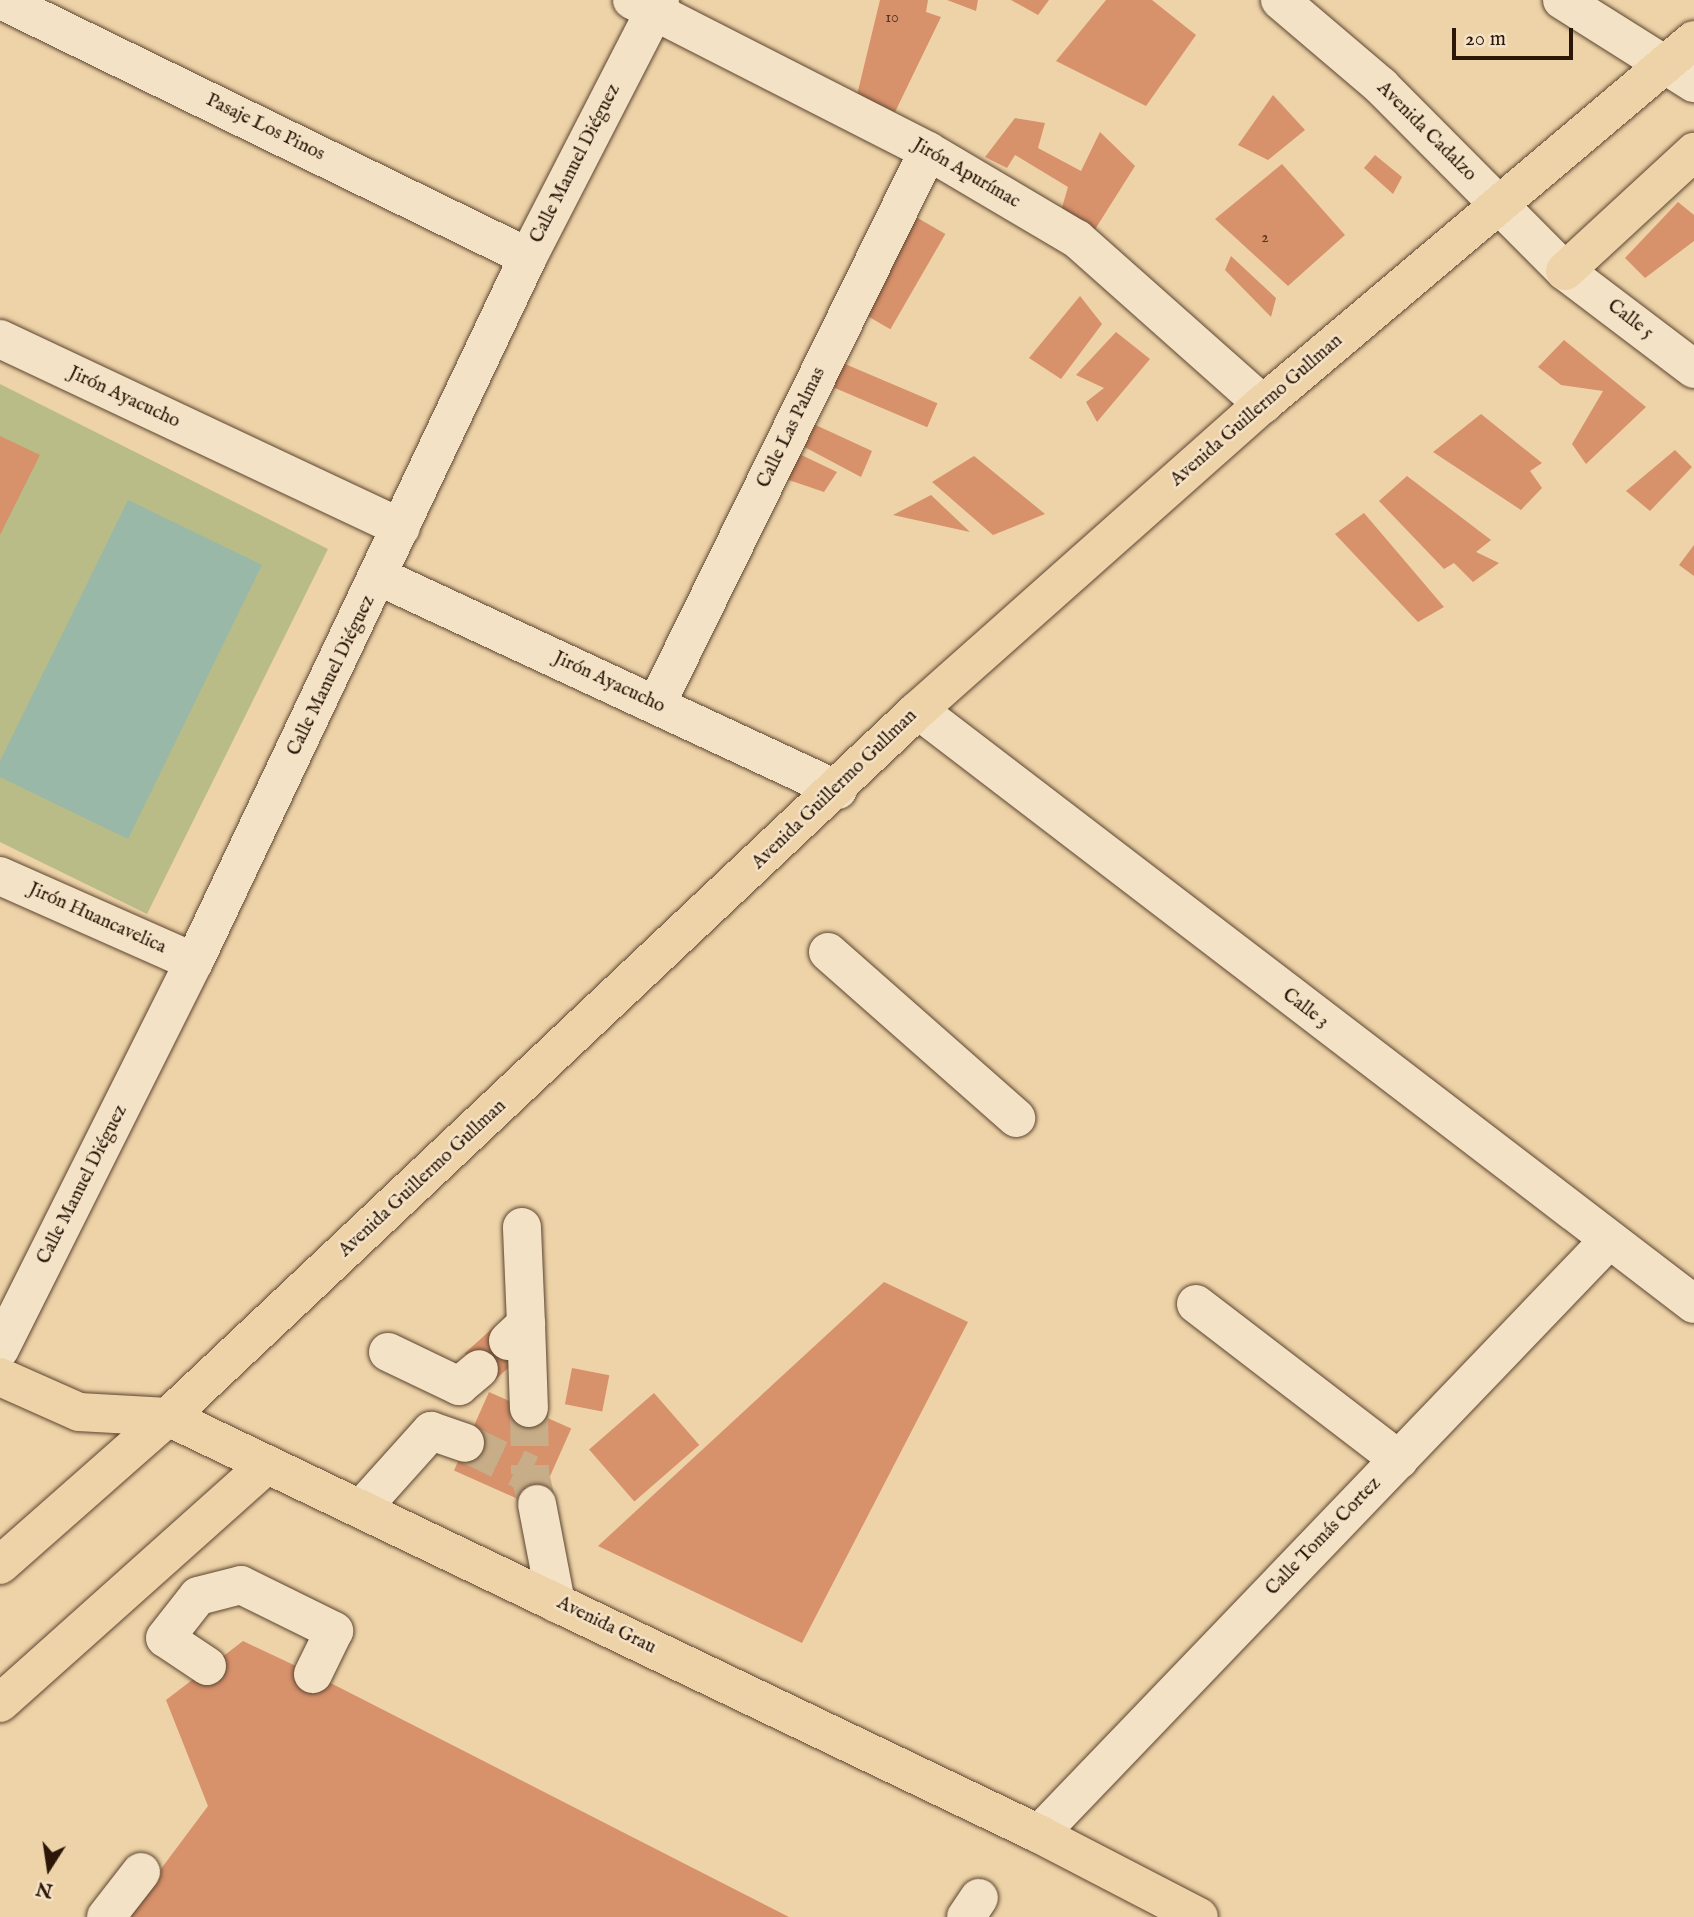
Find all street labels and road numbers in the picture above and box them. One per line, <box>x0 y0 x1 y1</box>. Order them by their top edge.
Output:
street label: Avenida Cadalzo <box>1371 77 1481 187</box>
street label: Calle Manuel Diéguez <box>526 81 626 247</box>
street label: Pasaje Los Pinos <box>202 89 328 167</box>
street label: Jirón Apurímac <box>908 134 1024 214</box>
street label: Calle 5 <box>1602 295 1658 345</box>
street label: Avenida Guillermo Gullman <box>1166 330 1348 492</box>
street label: Jirón Ayacucho <box>65 362 183 434</box>
street label: Calle Las Palmas <box>753 364 831 492</box>
street label: Calle Manuel Diéguez <box>283 592 381 760</box>
street label: Jirón Ayacucho <box>550 647 668 719</box>
street label: Avenida Guillermo Gullman <box>748 705 922 875</box>
street label: Jirón Huancavelica <box>25 878 169 960</box>
street label: Calle 3 <box>1277 984 1333 1034</box>
street label: Avenida Guillermo Gullman <box>335 1095 511 1263</box>
street label: Calle Manuel Diéguez <box>33 1102 133 1268</box>
street label: Calle Tomás Cortez <box>1262 1473 1386 1601</box>
street label: Avenida Grau <box>553 1592 659 1660</box>

